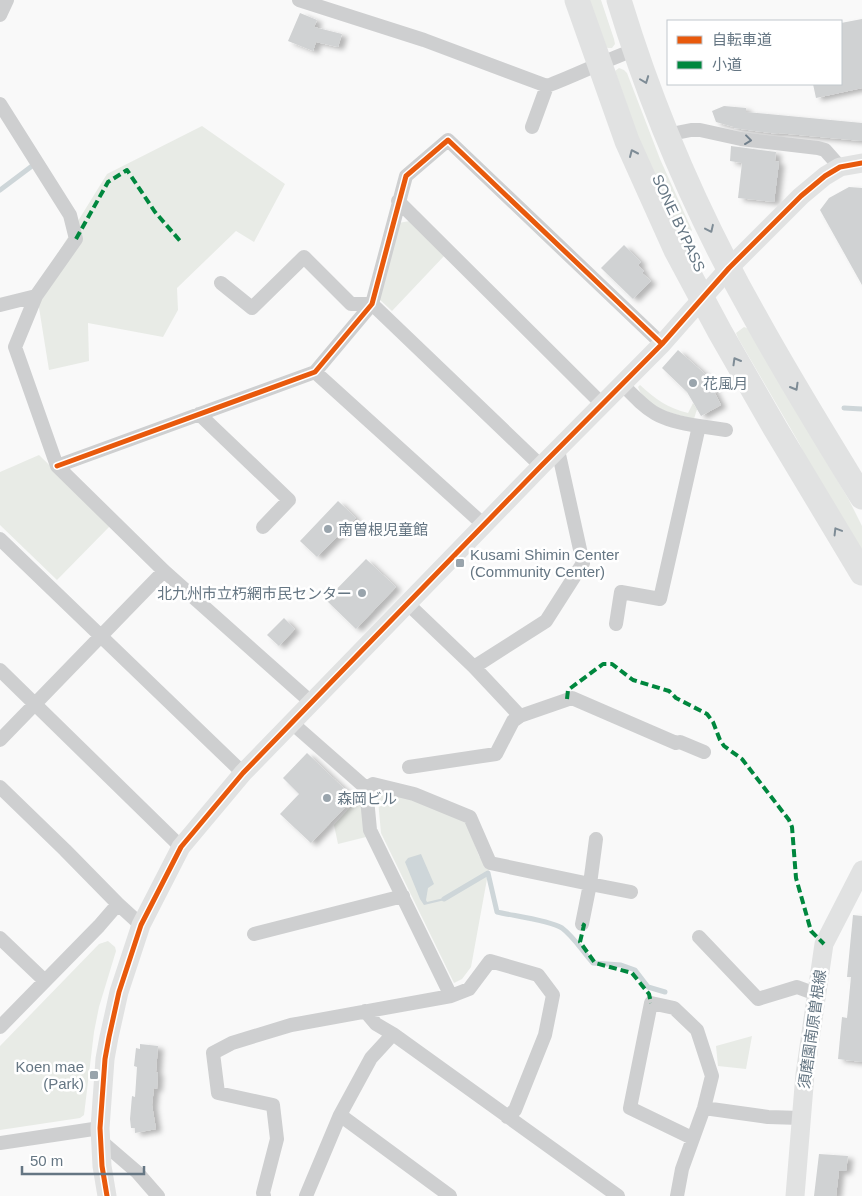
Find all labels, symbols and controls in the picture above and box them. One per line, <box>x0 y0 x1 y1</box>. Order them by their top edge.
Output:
legend <box>667 20 842 85</box>
text: 自転車道 <box>712 31 772 48</box>
text: 小道 <box>712 56 742 73</box>
one-way arrow <box>639 75 649 83</box>
one-way arrow <box>744 134 752 145</box>
one-way arrow <box>628 149 639 158</box>
street label: SONE BYPASS <box>649 172 709 274</box>
one-way arrow <box>703 224 714 233</box>
one-way arrow <box>732 358 742 367</box>
place label: 花風月 <box>703 375 748 392</box>
marker: 花風月 <box>687 377 699 389</box>
one-way arrow <box>789 381 799 390</box>
place label: 南曽根児童館 <box>338 521 428 538</box>
marker: 南曽根児童館 <box>322 523 334 535</box>
one-way arrow <box>833 528 843 537</box>
place label: Kusami Shimin Center (Community Center) <box>470 546 619 580</box>
marker: Kusami Shimin Center (Community Center) <box>454 557 466 569</box>
place label: 北九州市立朽網市民センター <box>157 585 352 602</box>
marker: 北九州市立朽網市民センター <box>356 587 368 599</box>
place label: 森岡ビル <box>337 790 397 807</box>
marker: 森岡ビル <box>321 792 333 804</box>
street label: 須磨園南原曽根線 <box>795 968 829 1090</box>
place label: Koen mae (Park) <box>16 1058 84 1092</box>
marker: Koen mae (Park) <box>88 1069 100 1081</box>
scale bar <box>22 1144 145 1176</box>
text: 50 m <box>30 1152 63 1169</box>

